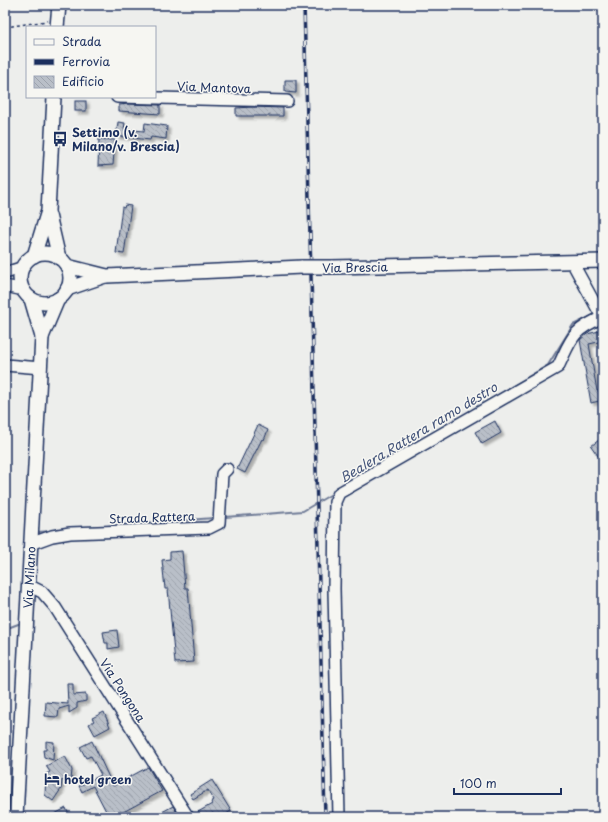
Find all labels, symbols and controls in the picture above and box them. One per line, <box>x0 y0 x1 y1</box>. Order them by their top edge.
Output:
legend <box>26 26 156 98</box>
text: Strada <box>62 32 102 50</box>
text: Ferrovia <box>62 52 111 70</box>
text: Edificio <box>62 72 104 90</box>
street label: Via Mantova <box>177 77 252 97</box>
place label: Settimo (v. Milano/v. Brescia) <box>72 123 180 155</box>
bus stop icon: Settimo (v. Milano/v. Brescia) <box>51 130 69 148</box>
street label: Via Brescia <box>322 257 389 277</box>
water label: Bealera Rattera ramo destro <box>336 377 501 487</box>
street label: Strada Rattera <box>108 506 196 528</box>
street label: Via Milano <box>18 546 40 609</box>
street label: Via Pongona <box>96 655 151 726</box>
hotel icon: hotel green <box>43 770 61 788</box>
place label: hotel green <box>64 770 132 788</box>
scale bar <box>454 770 561 796</box>
text: 100 m <box>460 774 497 792</box>

